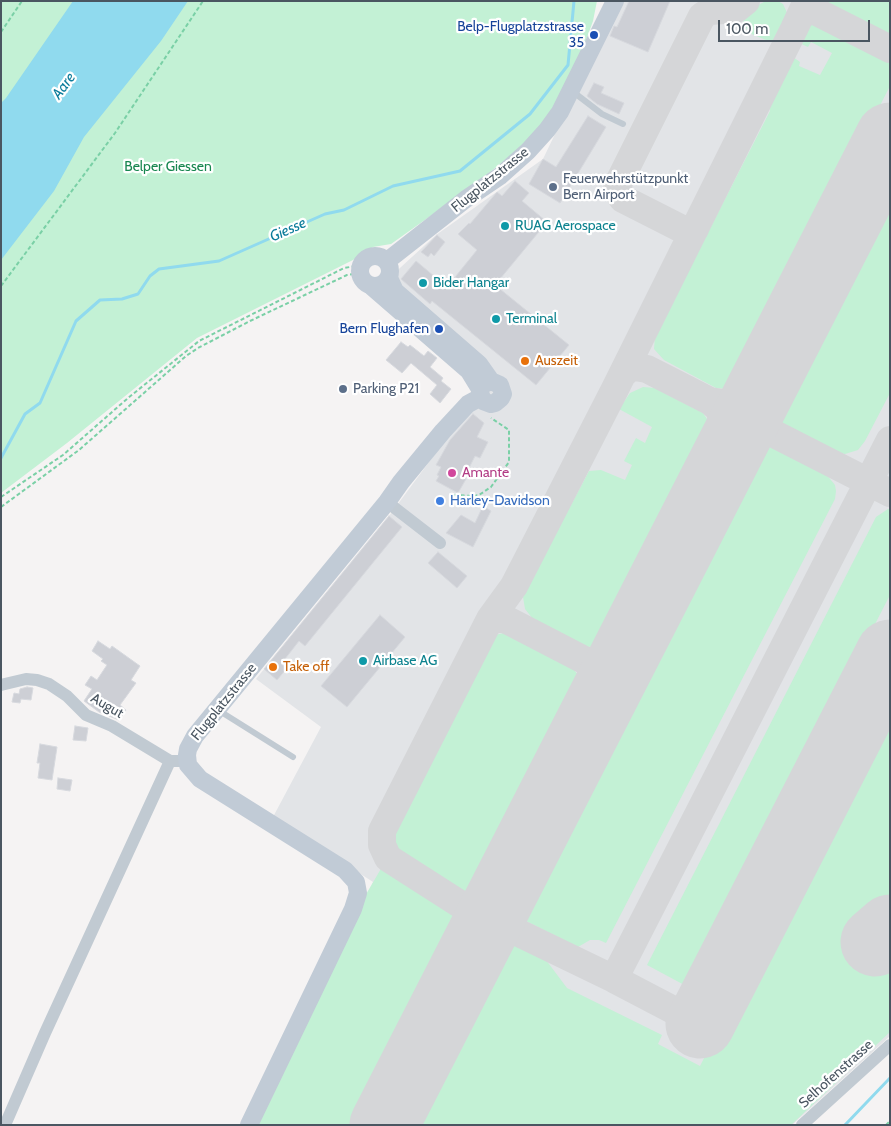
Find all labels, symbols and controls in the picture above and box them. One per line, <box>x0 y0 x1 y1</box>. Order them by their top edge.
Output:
scale bar <box>721 10 874 42</box>
place label: Belp-Flugplatzstrasse 35 <box>457 19 584 52</box>
text: 100 m <box>726 20 768 38</box>
marker: Belp-Flugplatzstrasse 35 <box>588 29 600 41</box>
water label: Aare <box>48 69 80 103</box>
street label: Flugplatzstrasse <box>448 144 532 216</box>
park label: Belper Giessen <box>124 159 212 175</box>
place label: Feuerwehrstützpunkt Bern Airport <box>563 171 688 203</box>
marker: Feuerwehrstützpunkt Bern Airport <box>547 181 559 193</box>
water label: Giesse <box>267 214 309 246</box>
place label: RUAG Aerospace <box>515 218 616 234</box>
marker: RUAG Aerospace <box>499 220 511 232</box>
place label: Bider Hangar <box>433 275 509 291</box>
marker: Bider Hangar <box>417 277 429 289</box>
place label: Terminal <box>506 311 557 327</box>
marker: Terminal <box>490 313 502 325</box>
place label: Bern Flughafen <box>339 321 429 337</box>
marker: Bern Flughafen <box>433 323 445 335</box>
place label: Auszeit <box>535 353 578 369</box>
marker: Auszeit <box>519 355 531 367</box>
place label: Parking P21 <box>353 381 419 397</box>
marker: Parking P21 <box>337 383 349 395</box>
place label: Amante <box>462 465 509 481</box>
marker: Amante <box>446 467 458 479</box>
place label: Harley-Davidson <box>450 493 550 509</box>
marker: Harley-Davidson <box>434 495 446 507</box>
place label: Airbase AG <box>373 653 437 669</box>
marker: Airbase AG <box>357 655 369 667</box>
place label: Take off <box>283 659 330 675</box>
street label: Flugplatzstrasse <box>188 660 260 744</box>
marker: Take off <box>267 661 279 673</box>
street label: Augut <box>88 690 126 722</box>
street label: Selhofenstrasse <box>796 1036 876 1112</box>

